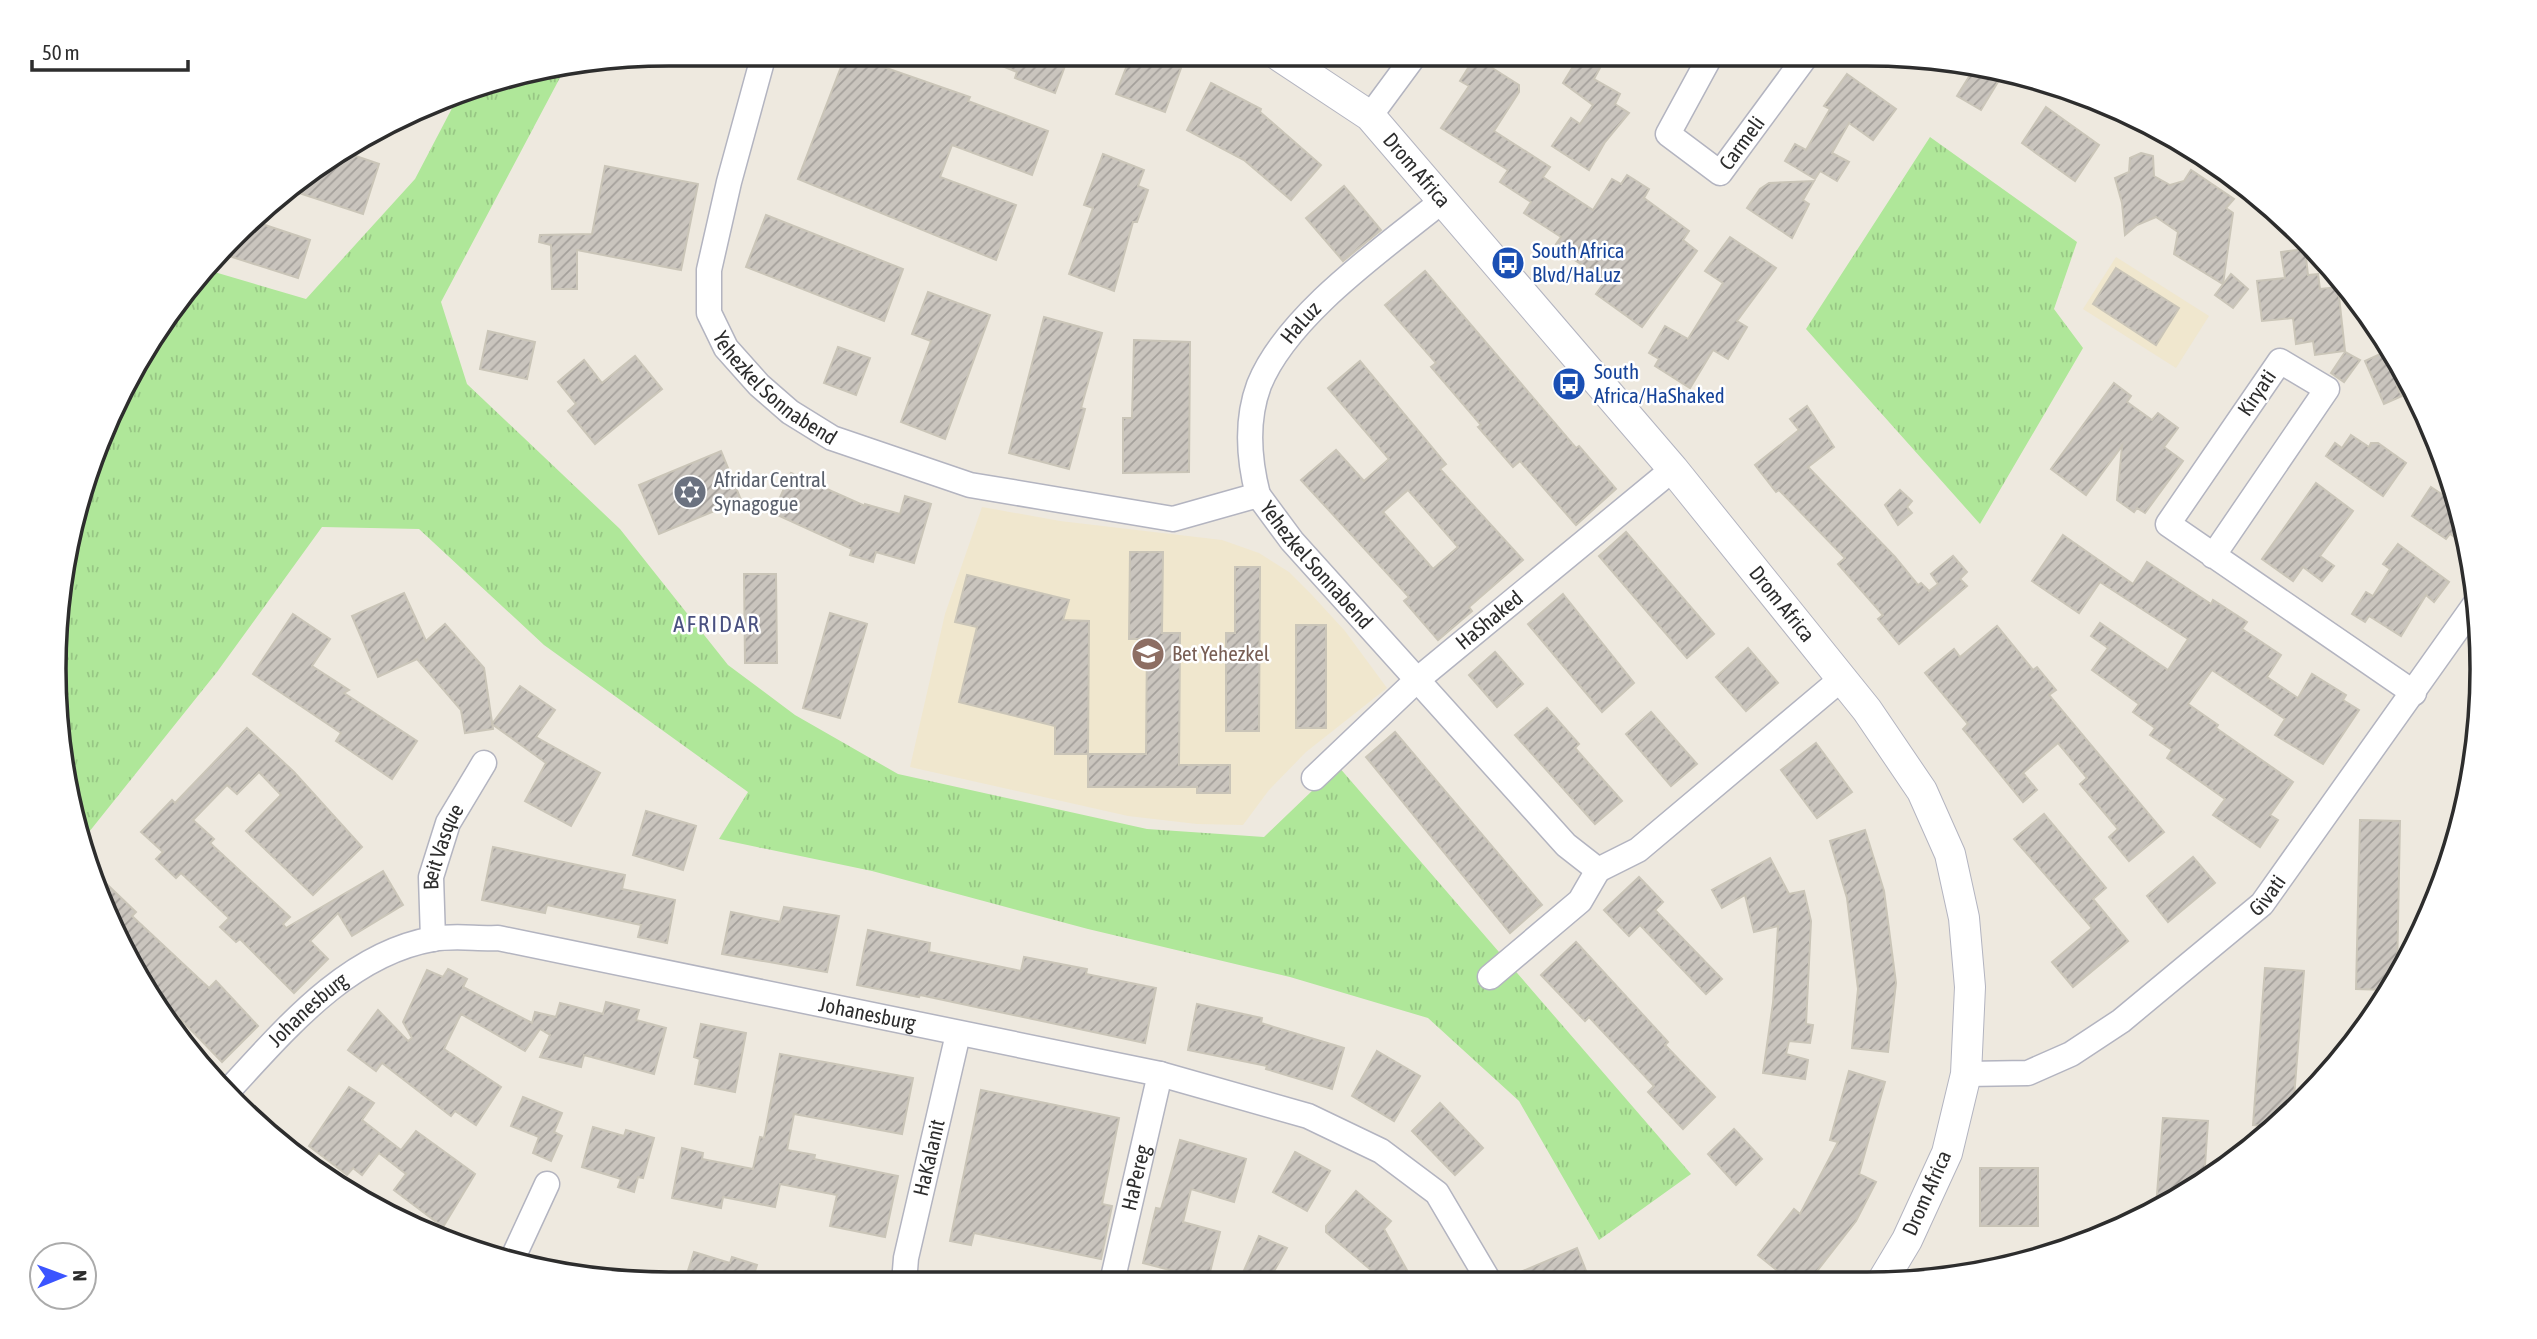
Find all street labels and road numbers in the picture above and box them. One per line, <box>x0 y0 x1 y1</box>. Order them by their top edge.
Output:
street label: Carmeli <box>1714 111 1769 174</box>
street label: Drom Africa <box>1379 128 1456 212</box>
street label: HaLuz <box>1275 296 1325 348</box>
street label: Yehezkel Sonnabend <box>709 327 842 449</box>
street label: Kiryati <box>2232 365 2280 420</box>
street label: Yehezkel Sonnabend <box>1256 496 1378 633</box>
street label: Drom Africa <box>1745 561 1820 646</box>
street label: HaShaked <box>1451 585 1527 654</box>
street label: Beit Vasque <box>418 799 468 890</box>
street label: Givati <box>2244 870 2290 921</box>
street label: Johanesburg <box>263 967 352 1051</box>
street label: Johanesburg <box>817 991 918 1035</box>
street label: HaKalanit <box>908 1117 949 1198</box>
street label: HaPereg <box>1116 1142 1154 1213</box>
street label: Drom Africa <box>1897 1146 1955 1239</box>

